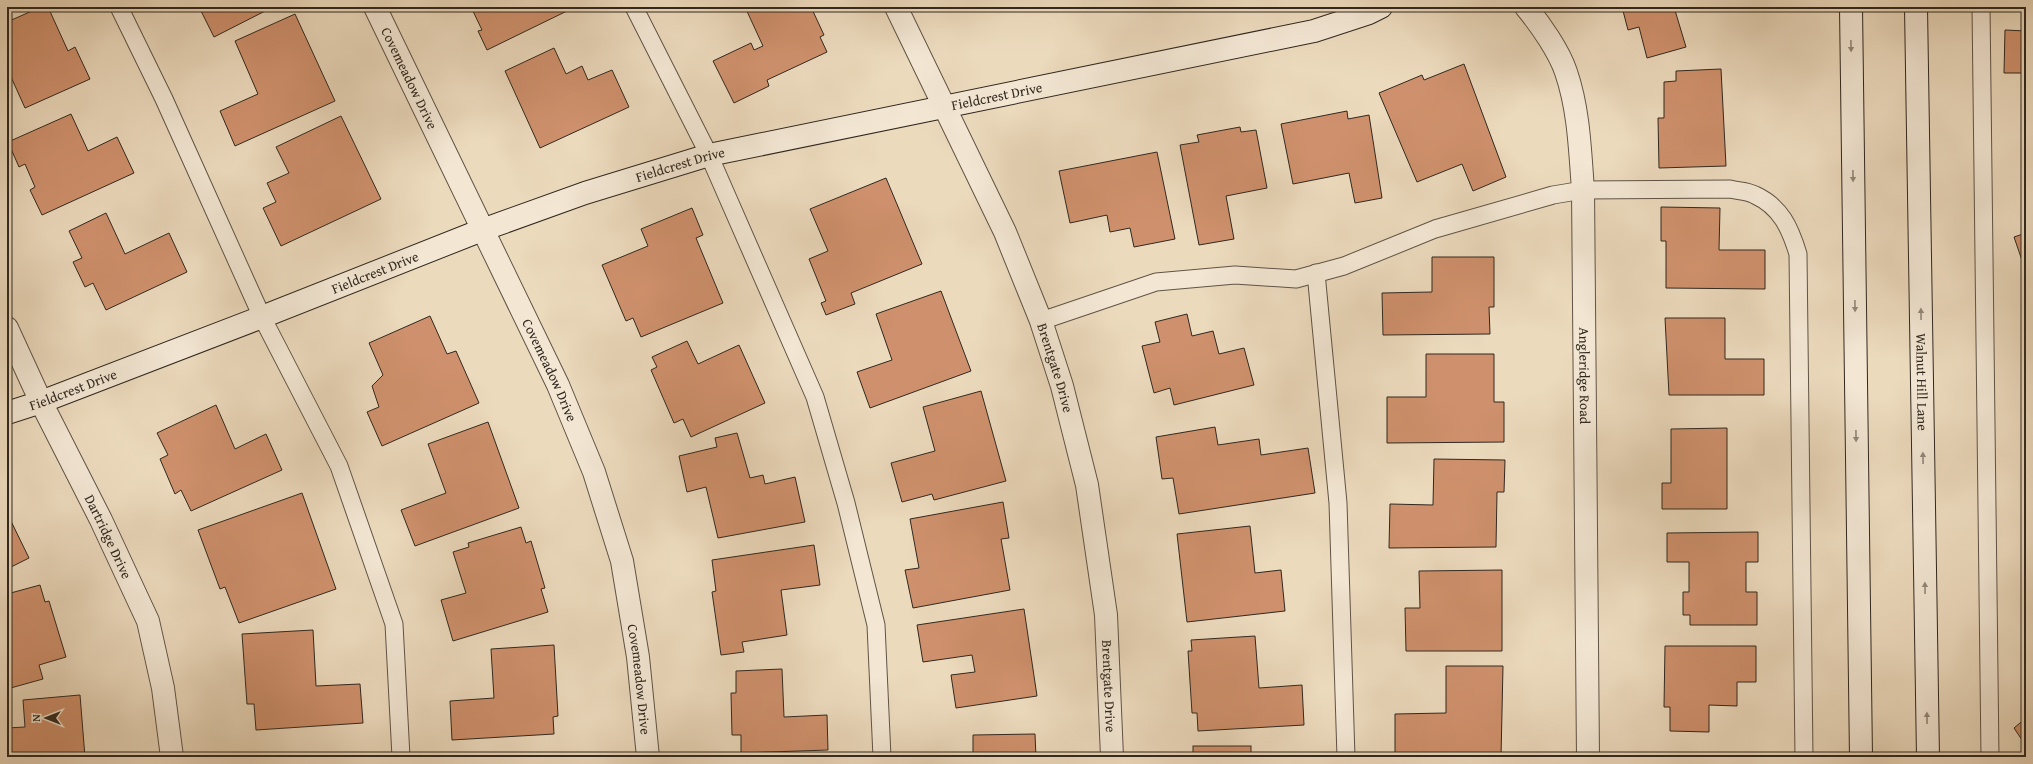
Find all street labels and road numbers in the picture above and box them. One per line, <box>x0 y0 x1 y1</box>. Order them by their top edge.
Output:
street label: Covemeadow Drive <box>376 24 443 133</box>
street label: Fieldcrest Drive <box>950 77 1044 115</box>
street label: Fieldcrest Drive <box>633 142 727 187</box>
street label: Fieldcrest Drive <box>328 246 422 299</box>
street label: Covemeadow Drive <box>517 315 582 425</box>
street label: Brentgate Drive <box>1032 320 1078 415</box>
street label: Angleridge Road <box>1574 327 1595 425</box>
street label: Walnut Hill Lane <box>1911 333 1933 431</box>
street label: Fieldcrest Drive <box>27 364 120 415</box>
street label: Dartridge Drive <box>80 491 137 582</box>
street label: Covemeadow Drive <box>623 622 656 736</box>
street label: Brentgate Drive <box>1097 639 1121 733</box>

